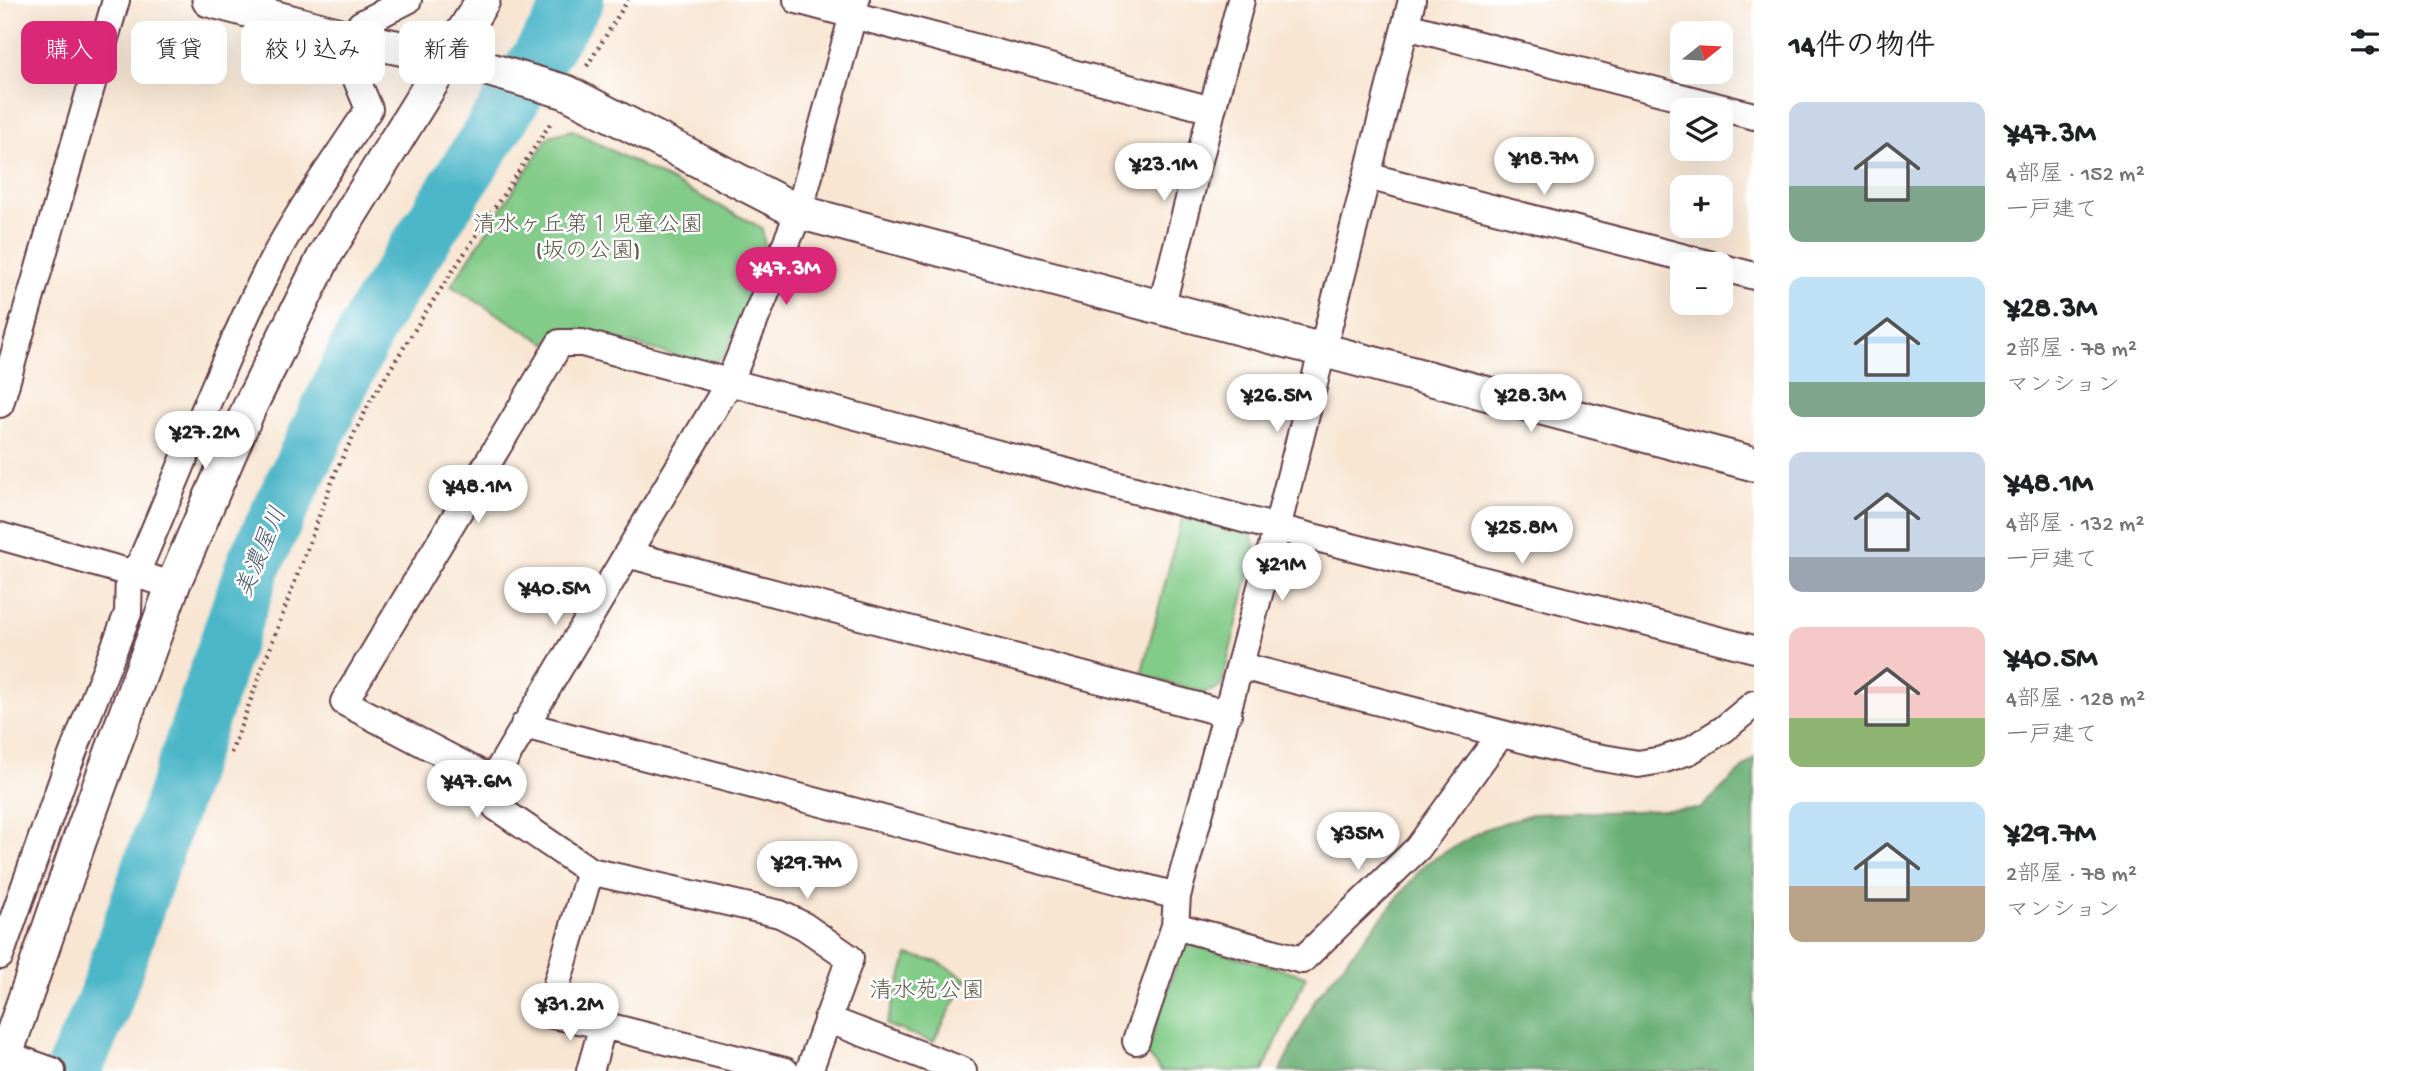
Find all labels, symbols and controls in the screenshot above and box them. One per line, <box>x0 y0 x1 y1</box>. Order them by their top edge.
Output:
chip: 購入 <box>21 21 117 84</box>
chip: 賃貸 <box>131 21 227 84</box>
chip: 絞り込み <box>241 21 385 84</box>
chip: 新着 <box>399 21 495 84</box>
north arrow <box>1670 21 1732 84</box>
map controls <box>1670 21 1733 315</box>
icon: filters <box>2346 23 2384 61</box>
text: 14件の物件 <box>1789 31 1935 66</box>
button: layers <box>1670 98 1733 161</box>
text: ¥47.3M <box>2006 118 2096 153</box>
icon: home <box>1845 130 1929 214</box>
pin: ¥18.7M <box>1487 138 1601 197</box>
pin: ¥23.1M <box>1107 144 1221 203</box>
text: ¥18.7M <box>1510 146 1578 173</box>
text: ¥23.1M <box>1131 152 1197 179</box>
text: 4部屋 · 152 m² <box>2006 162 2145 189</box>
button: + <box>1670 175 1733 238</box>
text: 一戸建て <box>2006 198 2098 225</box>
park label: 清水ヶ丘第１児童公園 (坂の公園) <box>473 212 703 266</box>
pin: ¥47.3M <box>729 247 843 307</box>
button: − <box>1670 252 1733 315</box>
text: ¥47.3M <box>752 256 820 283</box>
text: ¥28.3M <box>2006 293 2097 328</box>
icon: home <box>1845 305 1929 389</box>
text: 2部屋 · 78 m² <box>2006 337 2137 364</box>
text: マンション <box>2006 373 2120 400</box>
pin: ¥26.5M <box>1220 374 1334 434</box>
pin: ¥28.3M <box>1474 374 1588 434</box>
text: ¥26.5M <box>1243 383 1311 410</box>
text: ¥28.3M <box>1496 383 1566 410</box>
pin: ¥27.2M <box>148 412 262 471</box>
text: ¥27.2M <box>171 420 239 447</box>
pin: ¥48.1M <box>421 466 535 525</box>
text: ¥48.1M <box>2006 468 2093 503</box>
text: ¥48.1M <box>445 474 511 501</box>
icon: home <box>1845 480 1929 564</box>
water label: 美濃屋川 <box>230 503 295 603</box>
pin: ¥25.8M <box>1465 506 1579 566</box>
text: 4部屋 · 132 m² <box>2006 512 2144 539</box>
text: ¥25.8M <box>1487 515 1557 542</box>
pin: ¥21M <box>1241 544 1323 603</box>
text: 一戸建て <box>2006 548 2098 575</box>
text: ¥21M <box>1258 552 1306 579</box>
pin: ¥40.5M <box>498 568 612 627</box>
text: ¥40.5M <box>520 576 590 603</box>
text: ¥40.5M <box>2006 643 2097 678</box>
icon: home <box>1845 655 1929 739</box>
text: 4部屋 · 128 m² <box>2006 687 2145 714</box>
text: 一戸建て <box>2006 723 2098 750</box>
pin: ¥47.6M <box>420 760 534 820</box>
text: ¥47.6M <box>443 769 511 796</box>
pin: ¥35M <box>1317 812 1399 872</box>
text: ¥29.7M <box>2006 818 2096 853</box>
text: ¥35M <box>1333 821 1383 848</box>
icon: home <box>1845 830 1929 914</box>
pin: ¥29.7M <box>750 842 864 901</box>
text: ¥29.7M <box>773 850 841 877</box>
text: 2部屋 · 78 m² <box>2006 862 2137 889</box>
text: マンション <box>2006 898 2120 925</box>
park label: 清水苑公園 <box>870 978 985 1006</box>
pin: ¥31.2M <box>513 984 627 1043</box>
text: ¥31.2M <box>537 992 603 1019</box>

